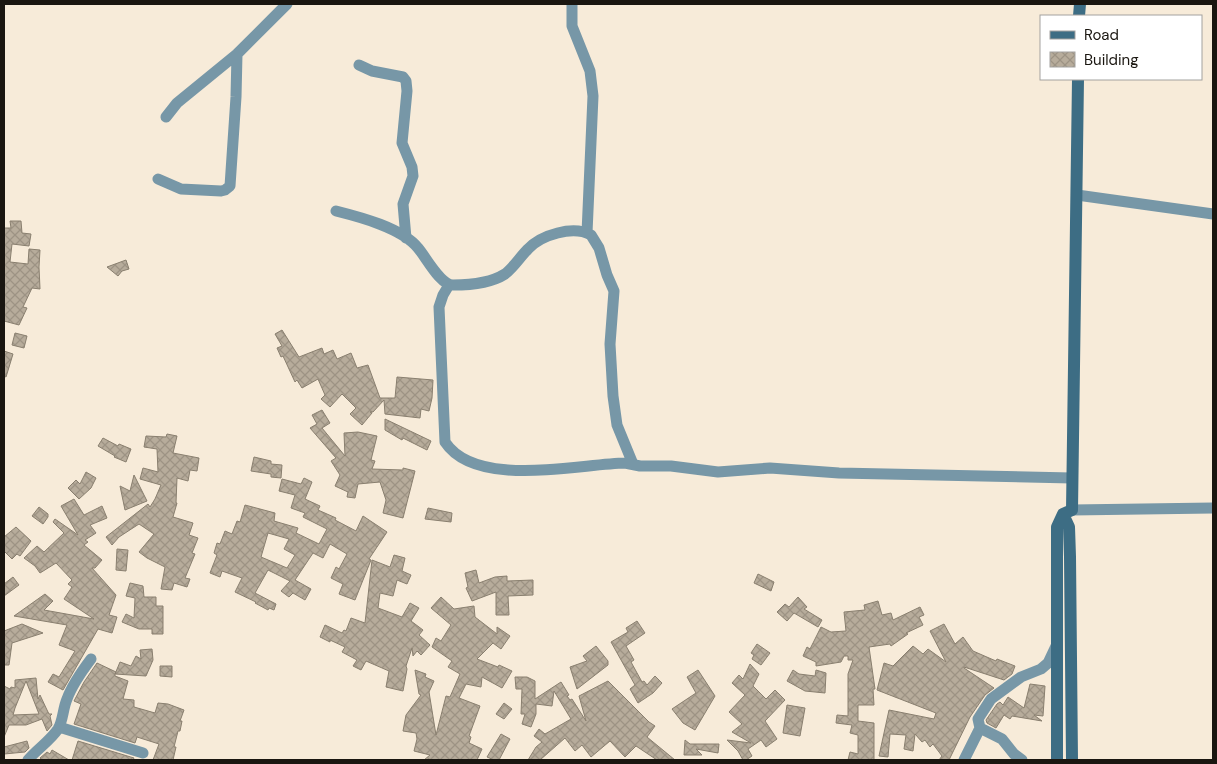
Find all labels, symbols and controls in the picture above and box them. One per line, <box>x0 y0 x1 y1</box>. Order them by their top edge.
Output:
legend <box>1040 15 1202 80</box>
text: Road <box>1084 25 1119 45</box>
text: Building <box>1084 50 1139 70</box>

